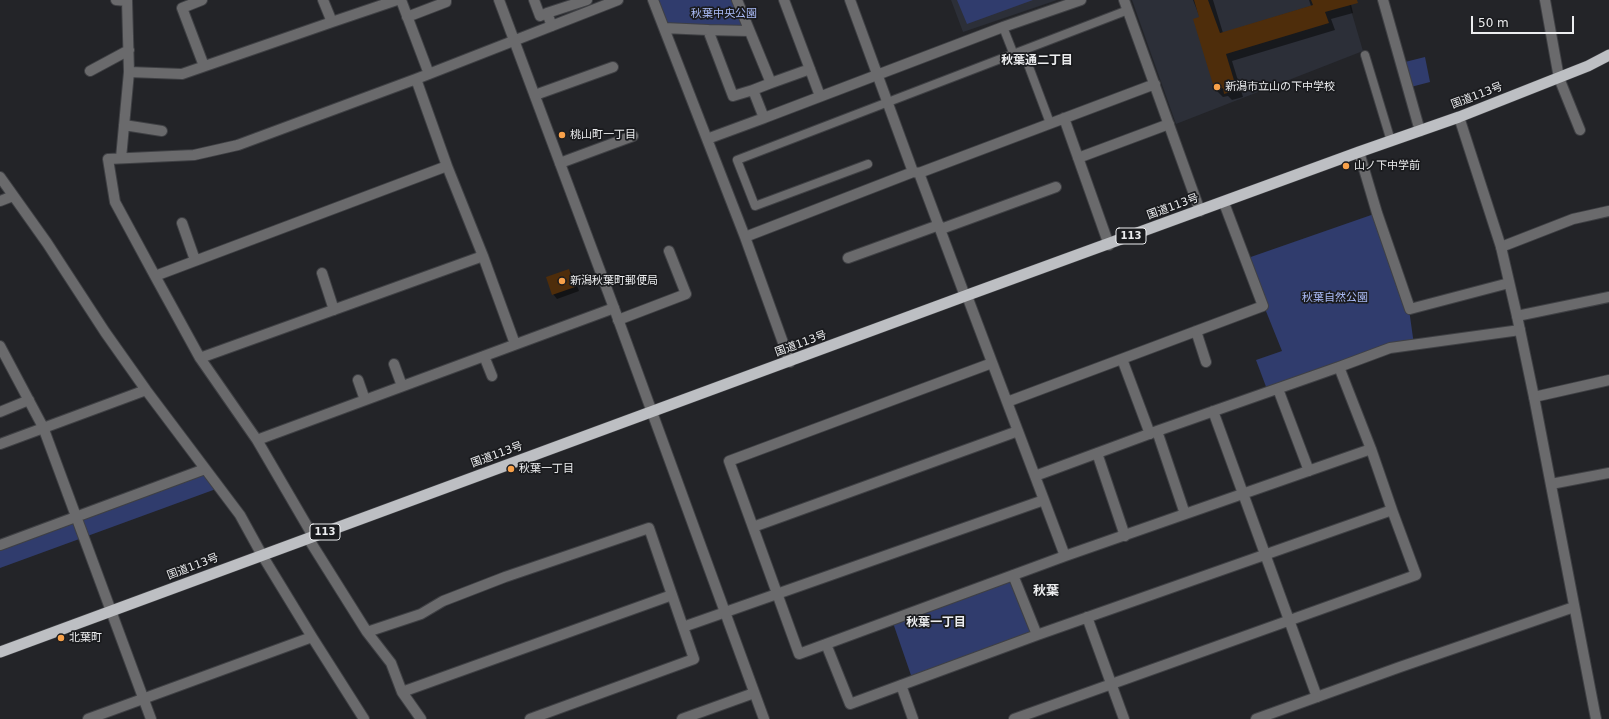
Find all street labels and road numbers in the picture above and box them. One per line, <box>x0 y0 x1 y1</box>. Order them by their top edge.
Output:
street label: 国道113号 <box>1449 80 1505 112</box>
street label: 国道113号 <box>1145 192 1201 222</box>
road number: 113 <box>1116 228 1146 244</box>
street label: 国道113号 <box>773 329 829 359</box>
street label: 国道113号 <box>469 440 525 470</box>
road number: 113 <box>310 524 340 540</box>
street label: 国道113号 <box>165 551 221 583</box>

